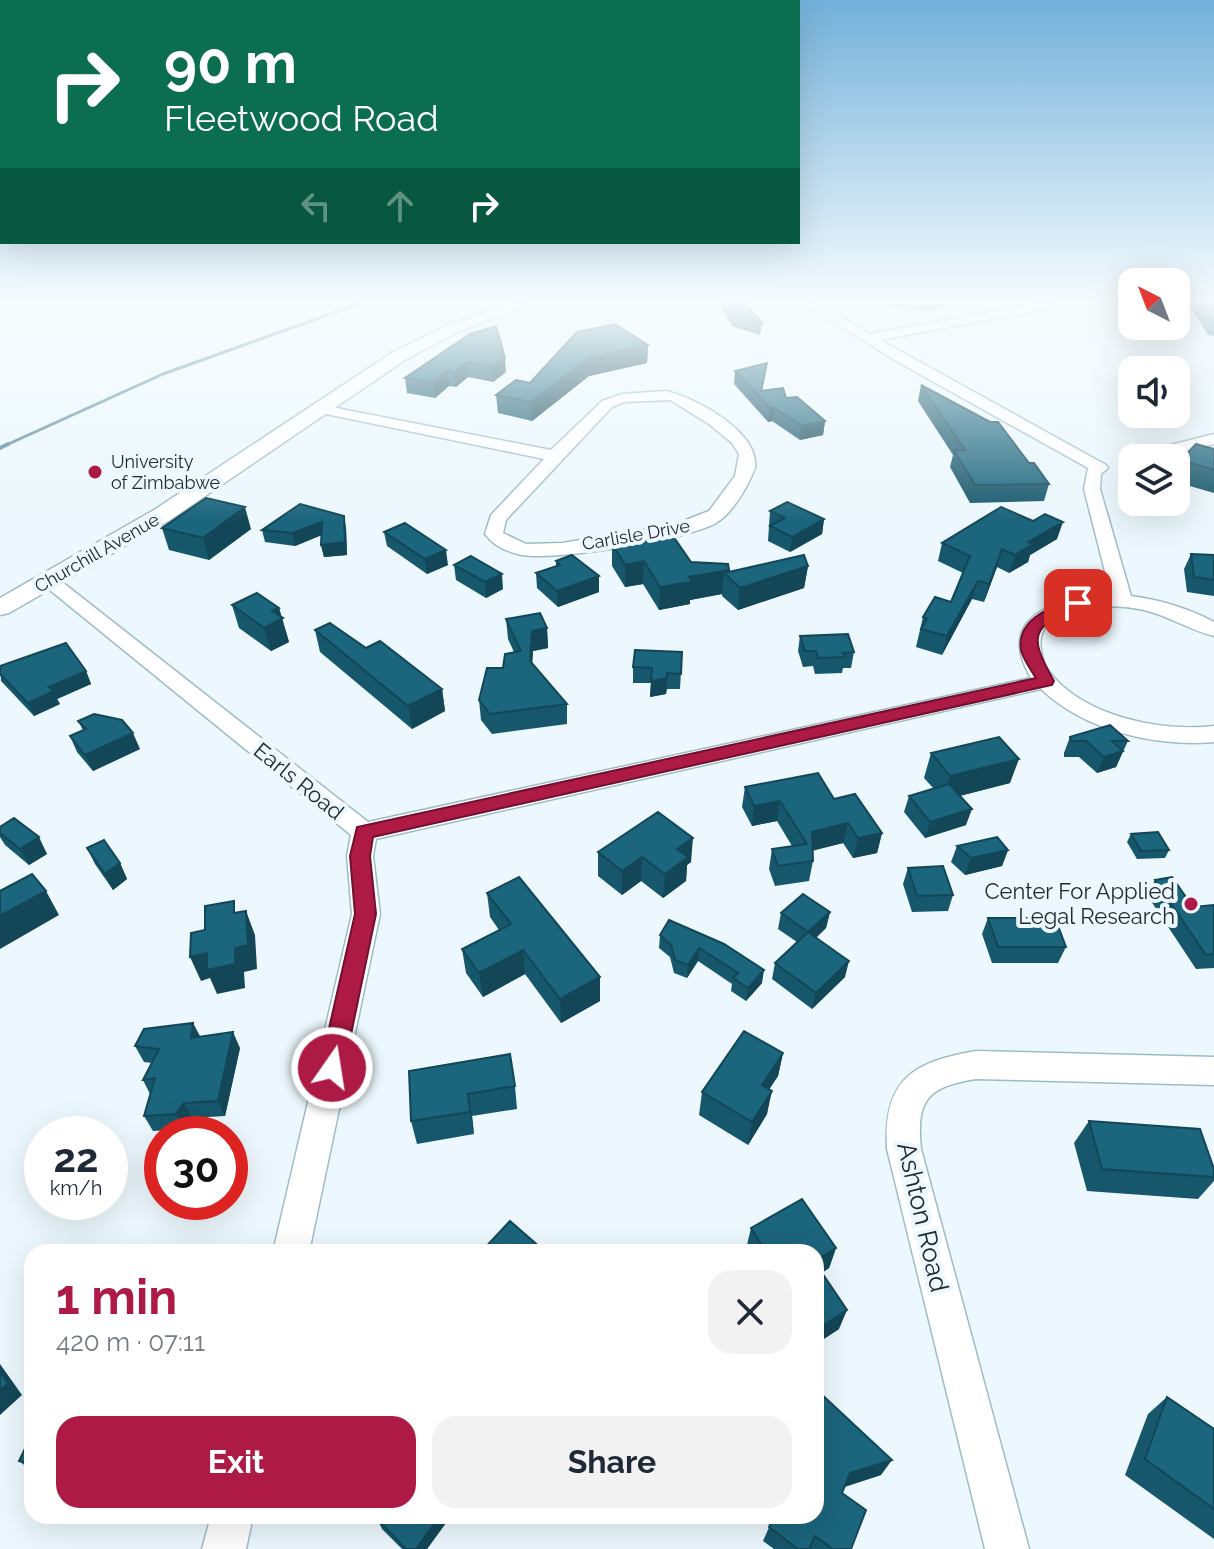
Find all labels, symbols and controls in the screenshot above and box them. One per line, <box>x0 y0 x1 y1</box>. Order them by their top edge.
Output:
text: 90 m <box>164 30 297 96</box>
icon: right <box>32 32 136 136</box>
text: Fleetwood Road <box>164 97 439 139</box>
icon: left <box>294 184 338 228</box>
icon: ahead <box>378 184 422 228</box>
icon: right <box>462 184 506 228</box>
north arrow <box>1118 268 1190 340</box>
map controls <box>1118 268 1190 516</box>
button: sound <box>1118 356 1190 428</box>
button: layers <box>1118 444 1190 516</box>
place label: University of Zimbabwe <box>111 451 220 493</box>
marker: University of Zimbabwe <box>86 463 104 481</box>
street label: Churchill Avenue <box>31 508 163 597</box>
street label: Carlisle Drive <box>580 515 692 554</box>
pin <box>1044 569 1112 637</box>
icon: arrive <box>1056 581 1100 625</box>
street label: Earls Road <box>249 737 349 825</box>
place label: Center For Applied Legal Research <box>985 878 1175 929</box>
marker: Center For Applied Legal Research <box>1182 895 1200 913</box>
position arrow <box>290 1026 374 1110</box>
speed limit sign: 30 <box>144 1116 248 1220</box>
text: 22 <box>53 1134 99 1181</box>
street label: Ashton Road <box>891 1139 955 1295</box>
text: km/h <box>50 1176 102 1200</box>
text: 1 min <box>56 1269 177 1325</box>
button: close <box>708 1270 792 1354</box>
text: 420 m · 07:11 <box>56 1327 205 1357</box>
button: Exit <box>56 1416 416 1508</box>
button: Share <box>432 1416 792 1508</box>

